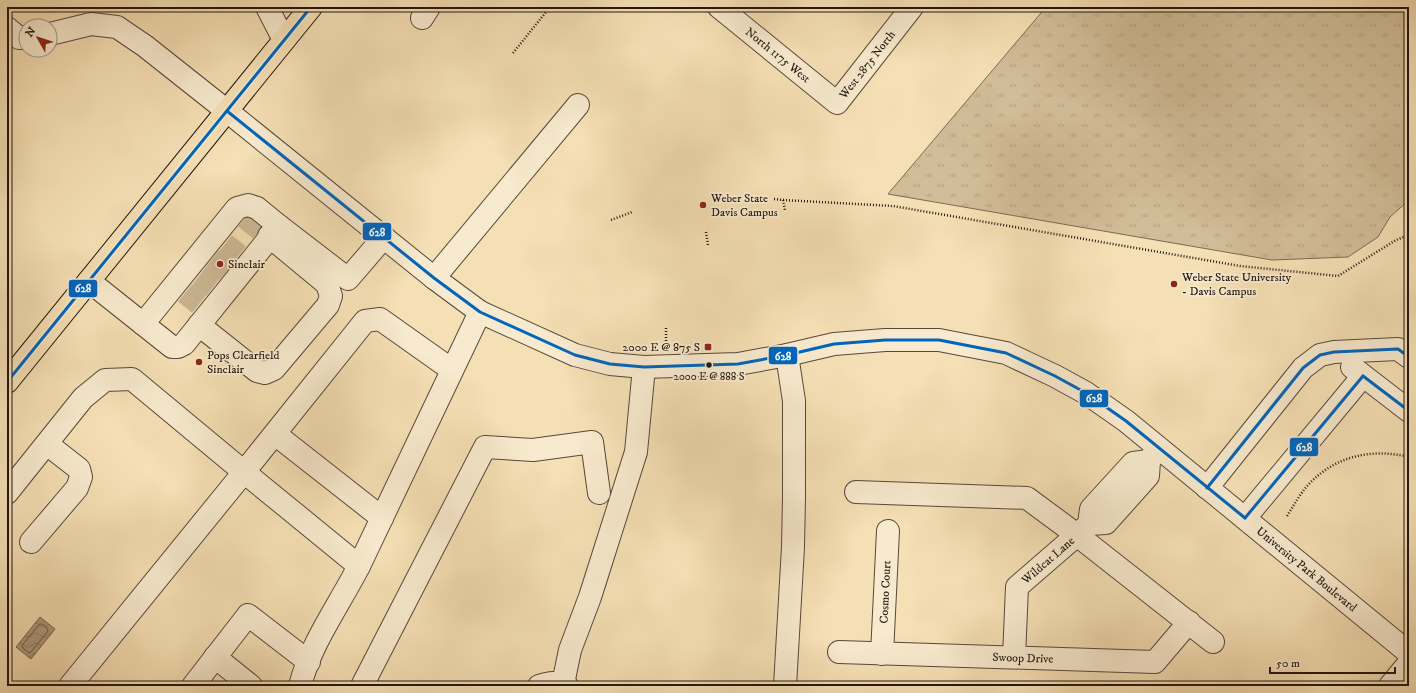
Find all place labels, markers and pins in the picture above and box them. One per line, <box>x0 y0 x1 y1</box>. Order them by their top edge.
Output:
place label: Weber State Davis Campus <box>710 191 778 220</box>
marker: Weber State Davis Campus <box>698 200 708 210</box>
place label: Sinclair <box>228 257 266 272</box>
marker: Sinclair <box>215 259 225 269</box>
place label: Weber State University - Davis Campus <box>1181 270 1292 299</box>
marker: Weber State University - Davis Campus <box>1169 279 1179 289</box>
place label: 2000 E @ 875 S <box>622 340 700 355</box>
marker: 2000 E @ 875 S <box>703 342 713 352</box>
place label: Pops Clearfield Sinclair <box>207 348 280 377</box>
marker: Pops Clearfield Sinclair <box>194 357 204 367</box>
marker: 2000 E @ 888 S <box>704 360 714 370</box>
place label: 2000 E @ 888 S <box>673 370 745 384</box>

